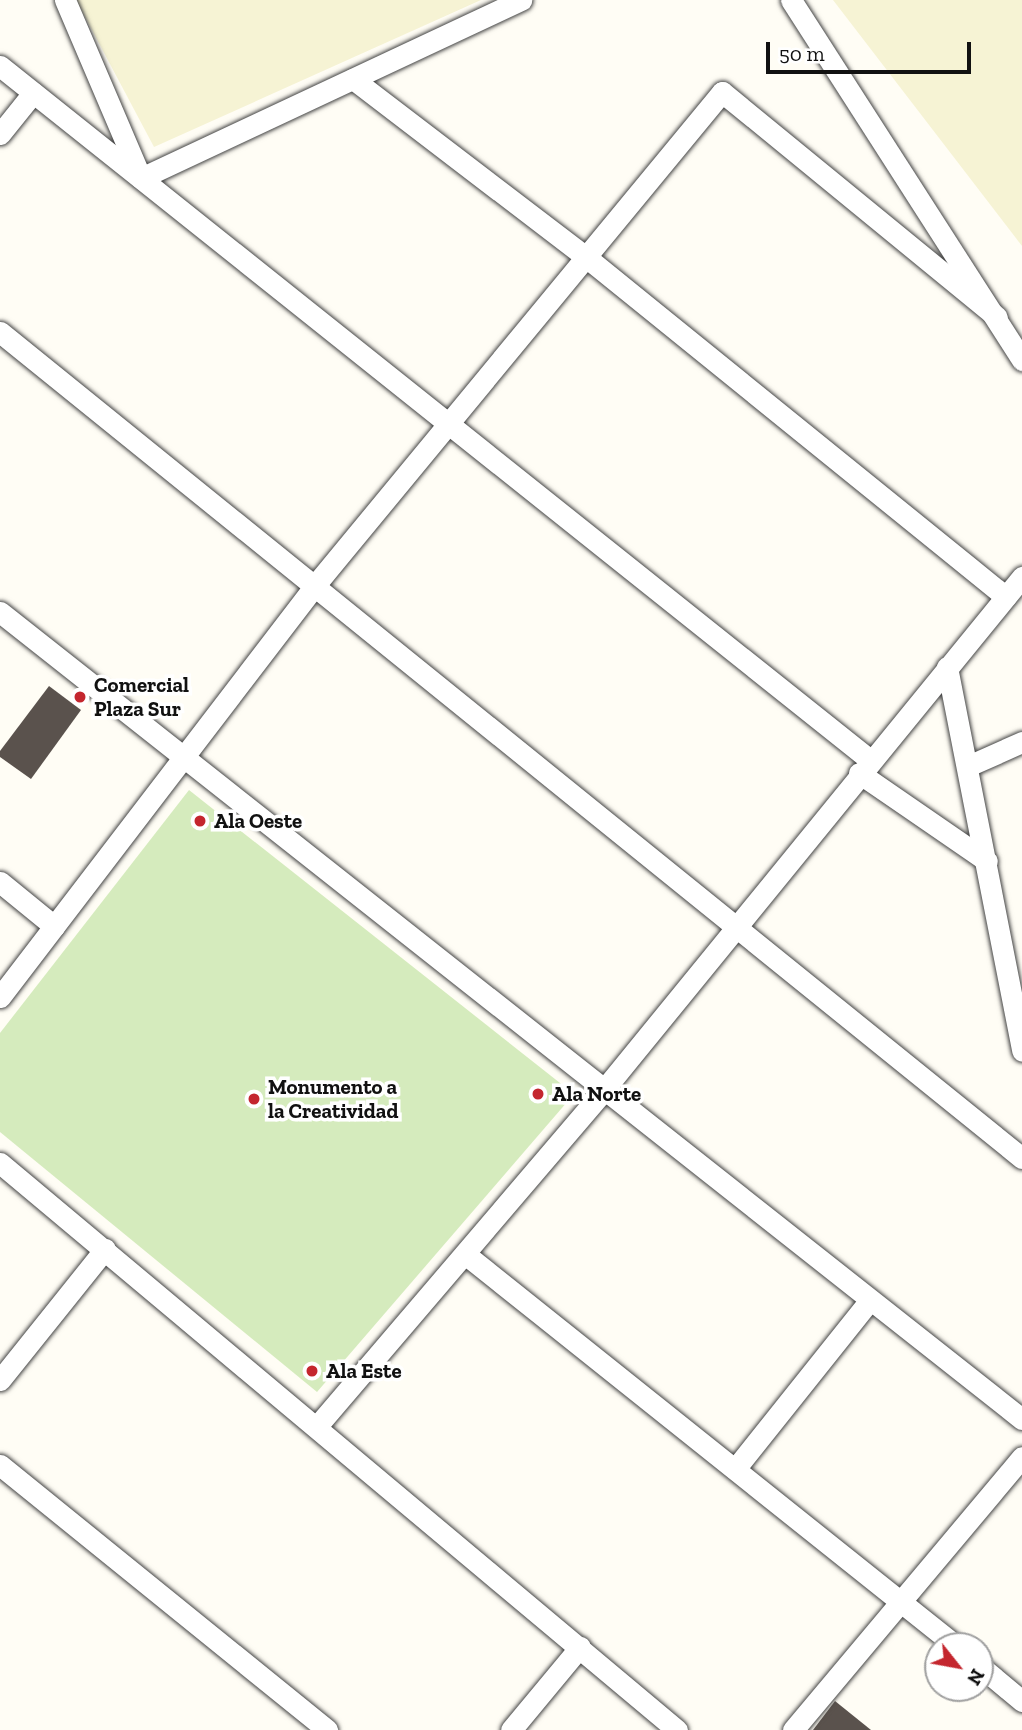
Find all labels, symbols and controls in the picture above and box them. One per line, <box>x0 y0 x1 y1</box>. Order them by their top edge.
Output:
scale bar <box>770 28 975 72</box>
text: 50 m <box>779 41 825 66</box>
place label: Comercial Plaza Sur <box>94 672 189 722</box>
marker: Comercial Plaza Sur <box>72 689 88 705</box>
place label: Ala Oeste <box>214 808 302 834</box>
marker: Ala Oeste <box>192 813 208 829</box>
place label: Monumento a la Creatividad <box>268 1074 398 1124</box>
place label: Ala Norte <box>552 1081 641 1107</box>
marker: Ala Norte <box>530 1086 546 1102</box>
marker: Monumento a la Creatividad <box>246 1091 262 1107</box>
place label: Ala Este <box>326 1358 402 1384</box>
marker: Ala Este <box>304 1363 320 1379</box>
north arrow <box>924 1632 994 1702</box>
text: N <box>962 1665 989 1689</box>

